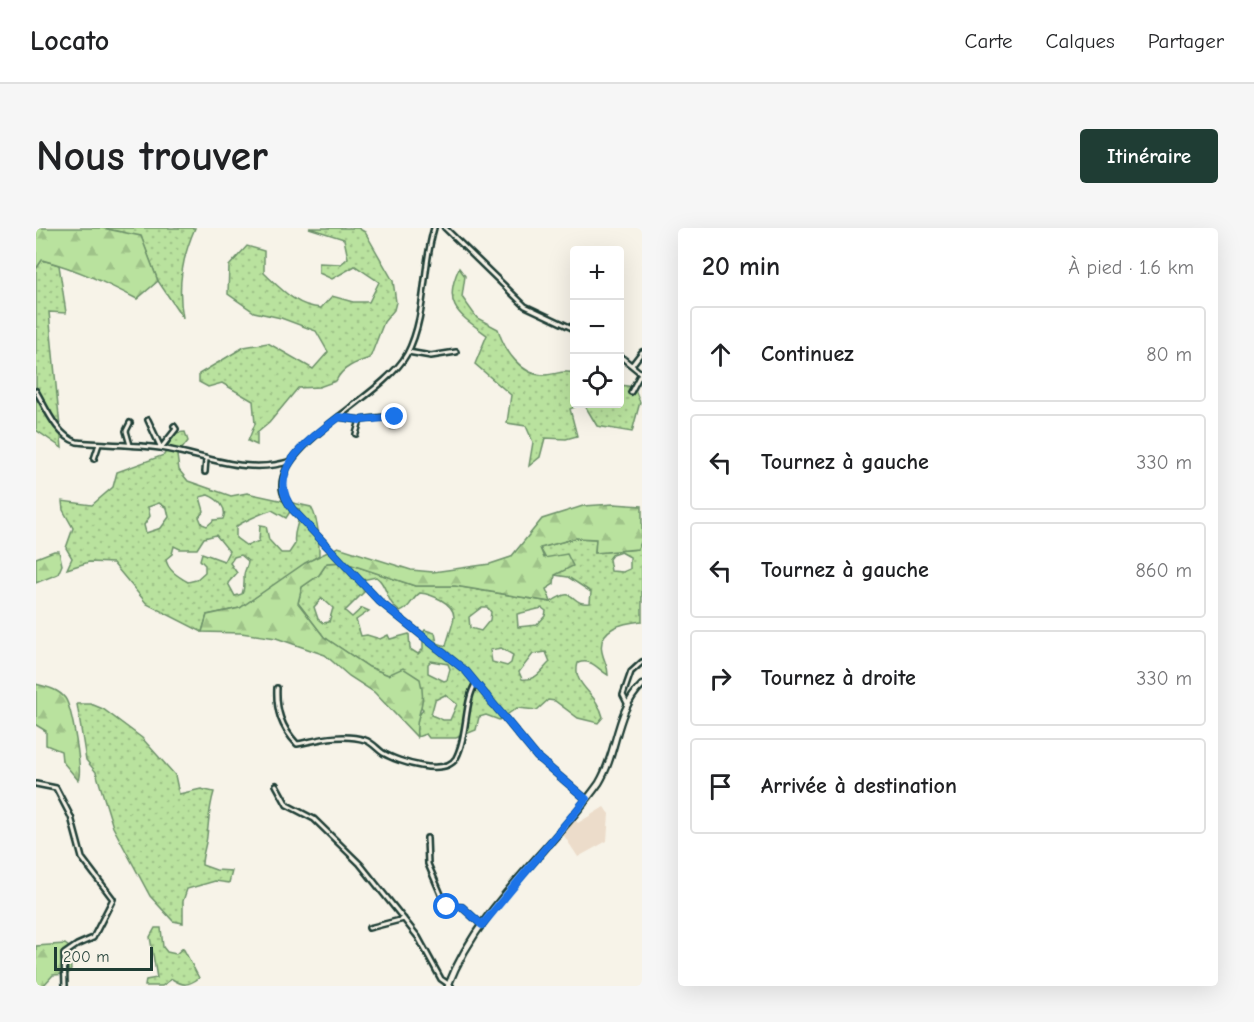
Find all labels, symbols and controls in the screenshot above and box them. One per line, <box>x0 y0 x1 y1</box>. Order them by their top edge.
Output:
text: Locato <box>30 25 109 57</box>
text: Carte <box>965 29 1013 53</box>
text: Calques <box>1046 29 1115 53</box>
text: Partager <box>1148 29 1224 53</box>
button: Itinéraire <box>1080 129 1218 183</box>
text: Nous trouver <box>36 132 268 181</box>
map controls <box>570 246 624 408</box>
button: + <box>570 246 624 300</box>
text: 20 min <box>702 252 780 282</box>
text: À pied · 1.6 km <box>1068 256 1194 279</box>
button: − <box>570 300 624 354</box>
icon: ahead <box>704 338 737 371</box>
text: Continuez <box>761 341 854 367</box>
text: 80 m <box>1146 343 1192 366</box>
button: locate <box>570 354 624 408</box>
route end <box>381 403 407 429</box>
icon: left <box>704 446 737 479</box>
text: Tournez à gauche <box>761 449 929 475</box>
text: 330 m <box>1136 451 1192 474</box>
icon: left <box>704 554 737 587</box>
text: Tournez à gauche <box>761 557 929 583</box>
text: 860 m <box>1135 559 1192 582</box>
icon: right <box>704 662 737 695</box>
text: Tournez à droite <box>761 665 916 691</box>
text: 330 m <box>1136 667 1192 690</box>
icon: arrive <box>704 770 737 803</box>
text: Arrivée à destination <box>761 773 957 799</box>
route start <box>433 893 459 919</box>
scale bar <box>54 944 153 972</box>
text: 200 m <box>63 948 109 966</box>

